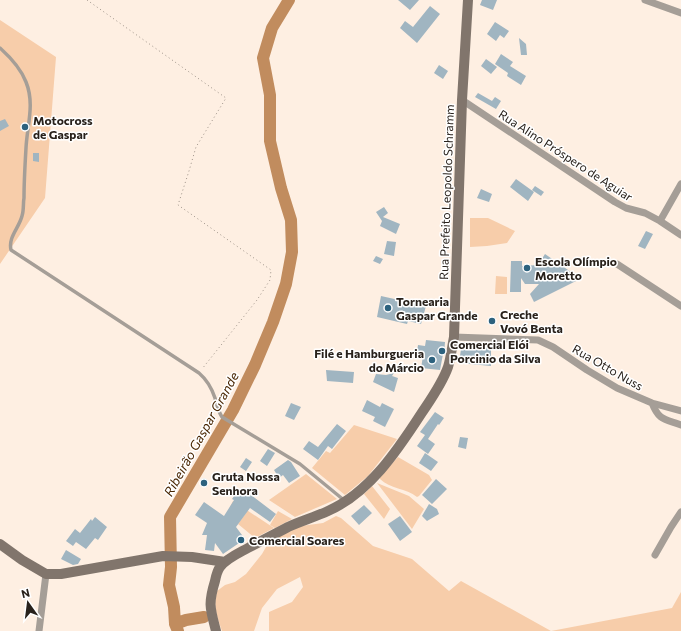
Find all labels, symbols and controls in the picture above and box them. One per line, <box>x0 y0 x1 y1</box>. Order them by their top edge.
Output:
street label: Rua Prefeito Leopoldo Schramm <box>436 104 456 280</box>
street label: Rua Alino Próspero de Aguiar <box>496 106 636 204</box>
place label: Motocross de Gaspar <box>33 113 93 141</box>
marker: Motocross de Gaspar <box>20 122 30 132</box>
place label: Escola Olímpio Moretto <box>535 254 617 282</box>
marker: Escola Olímpio Moretto <box>522 263 532 273</box>
place label: Tornearia Gaspar Grande <box>396 294 478 322</box>
marker: Tornearia Gaspar Grande <box>383 303 393 313</box>
place label: Creche Vovó Benta <box>500 307 563 335</box>
marker: Creche Vovó Benta <box>487 316 497 326</box>
place label: Comercial Elói Porcinio da Silva <box>450 337 541 365</box>
street label: Rua Otto Nuss <box>570 341 646 393</box>
place label: Filé e Hamburgueria do Márcio <box>314 346 424 374</box>
marker: Comercial Elói Porcinio da Silva <box>437 346 447 356</box>
marker: Filé e Hamburgueria do Márcio <box>427 355 437 365</box>
water label: Ribeirão Gaspar Grande <box>160 369 242 499</box>
place label: Gruta Nossa Senhora <box>212 469 280 497</box>
marker: Gruta Nossa Senhora <box>199 478 209 488</box>
place label: Comercial Soares <box>249 533 345 547</box>
marker: Comercial Soares <box>236 535 246 545</box>
north arrow <box>8 583 48 623</box>
text: N <box>20 586 31 600</box>

